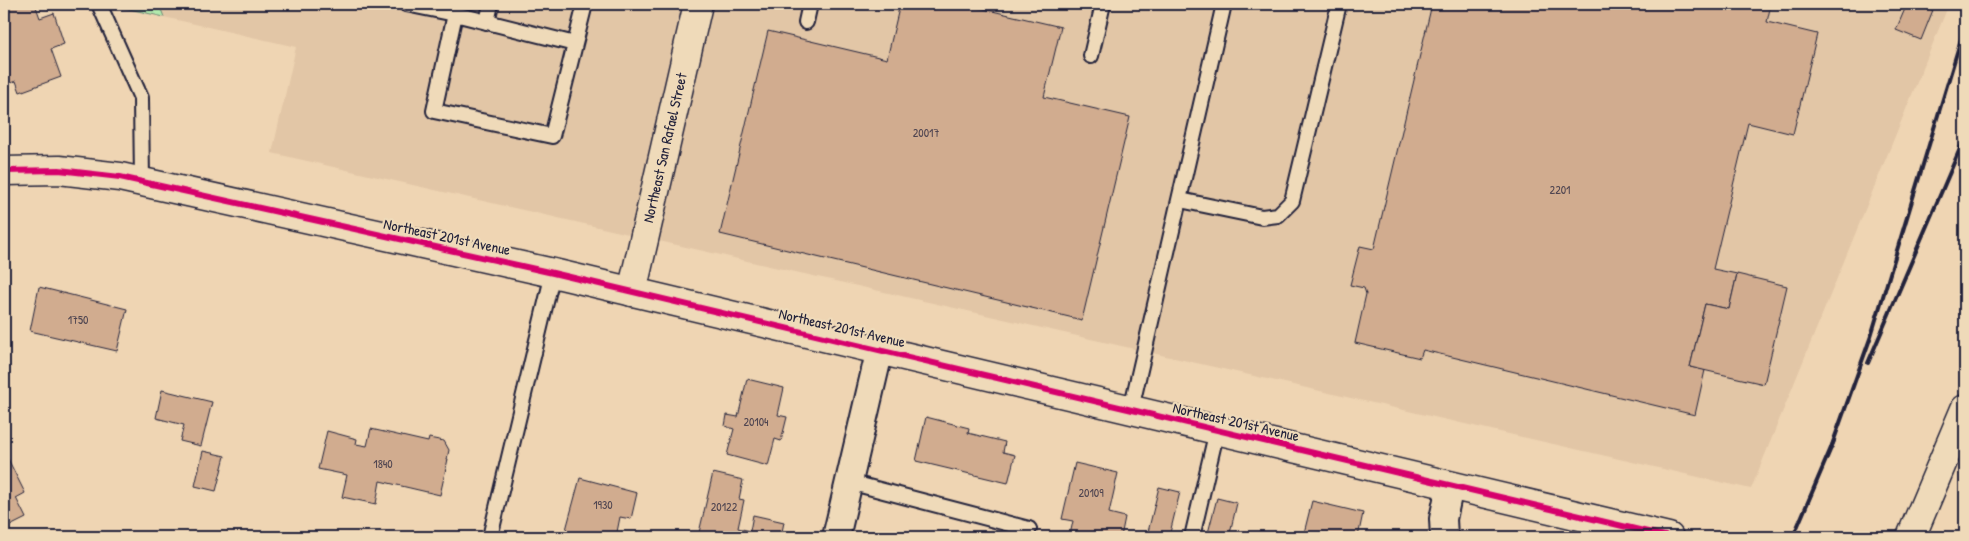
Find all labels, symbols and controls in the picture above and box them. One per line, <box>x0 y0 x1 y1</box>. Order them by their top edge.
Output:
street label: Northeast San Rafael Street <box>637 70 692 225</box>
house number: 20017 <box>913 124 939 141</box>
house number: 2201 <box>1550 181 1570 198</box>
street label: Northeast 201st Avenue <box>382 213 512 260</box>
street label: Northeast 201st Avenue <box>777 303 907 352</box>
house number: 1750 <box>68 311 88 328</box>
street label: Northeast 201st Avenue <box>1171 397 1301 446</box>
house number: 20104 <box>743 413 769 430</box>
house number: 1840 <box>373 455 393 472</box>
house number: 20109 <box>1078 484 1104 501</box>
house number: 1930 <box>593 496 613 513</box>
house number: 20122 <box>711 498 738 515</box>

